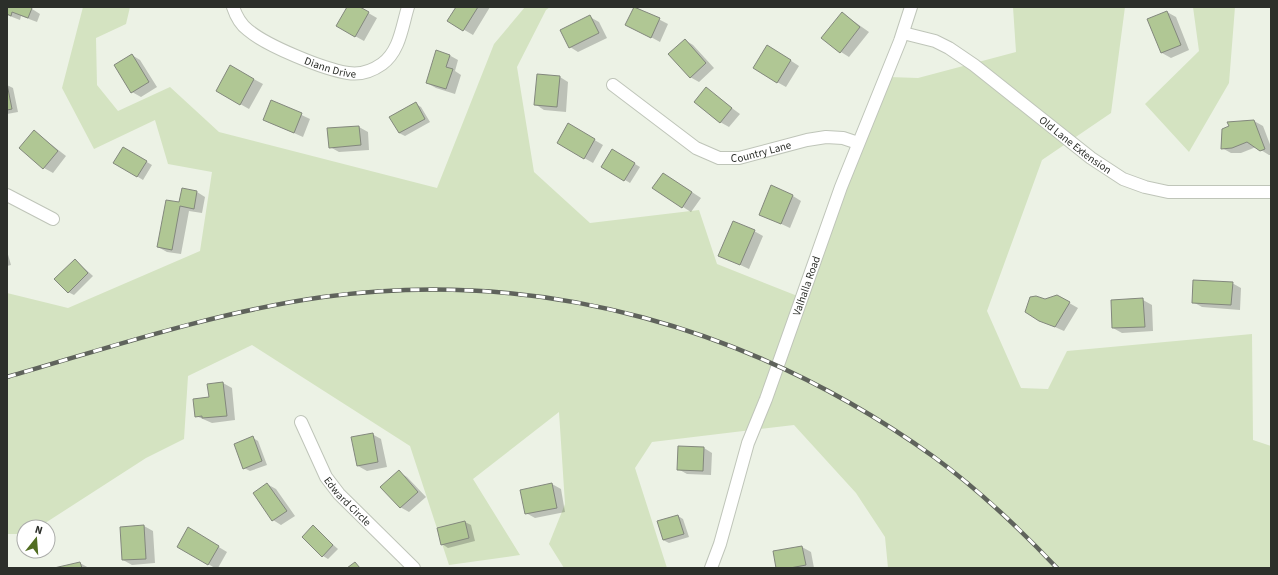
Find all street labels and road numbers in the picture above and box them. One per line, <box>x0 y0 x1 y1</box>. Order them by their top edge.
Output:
street label: Diann Drive <box>302 53 357 81</box>
street label: Old Lane Extension <box>1036 112 1115 177</box>
street label: Country Lane <box>731 137 793 166</box>
street label: Valhalla Road <box>789 254 823 318</box>
street label: Edward Circle <box>321 473 375 530</box>

